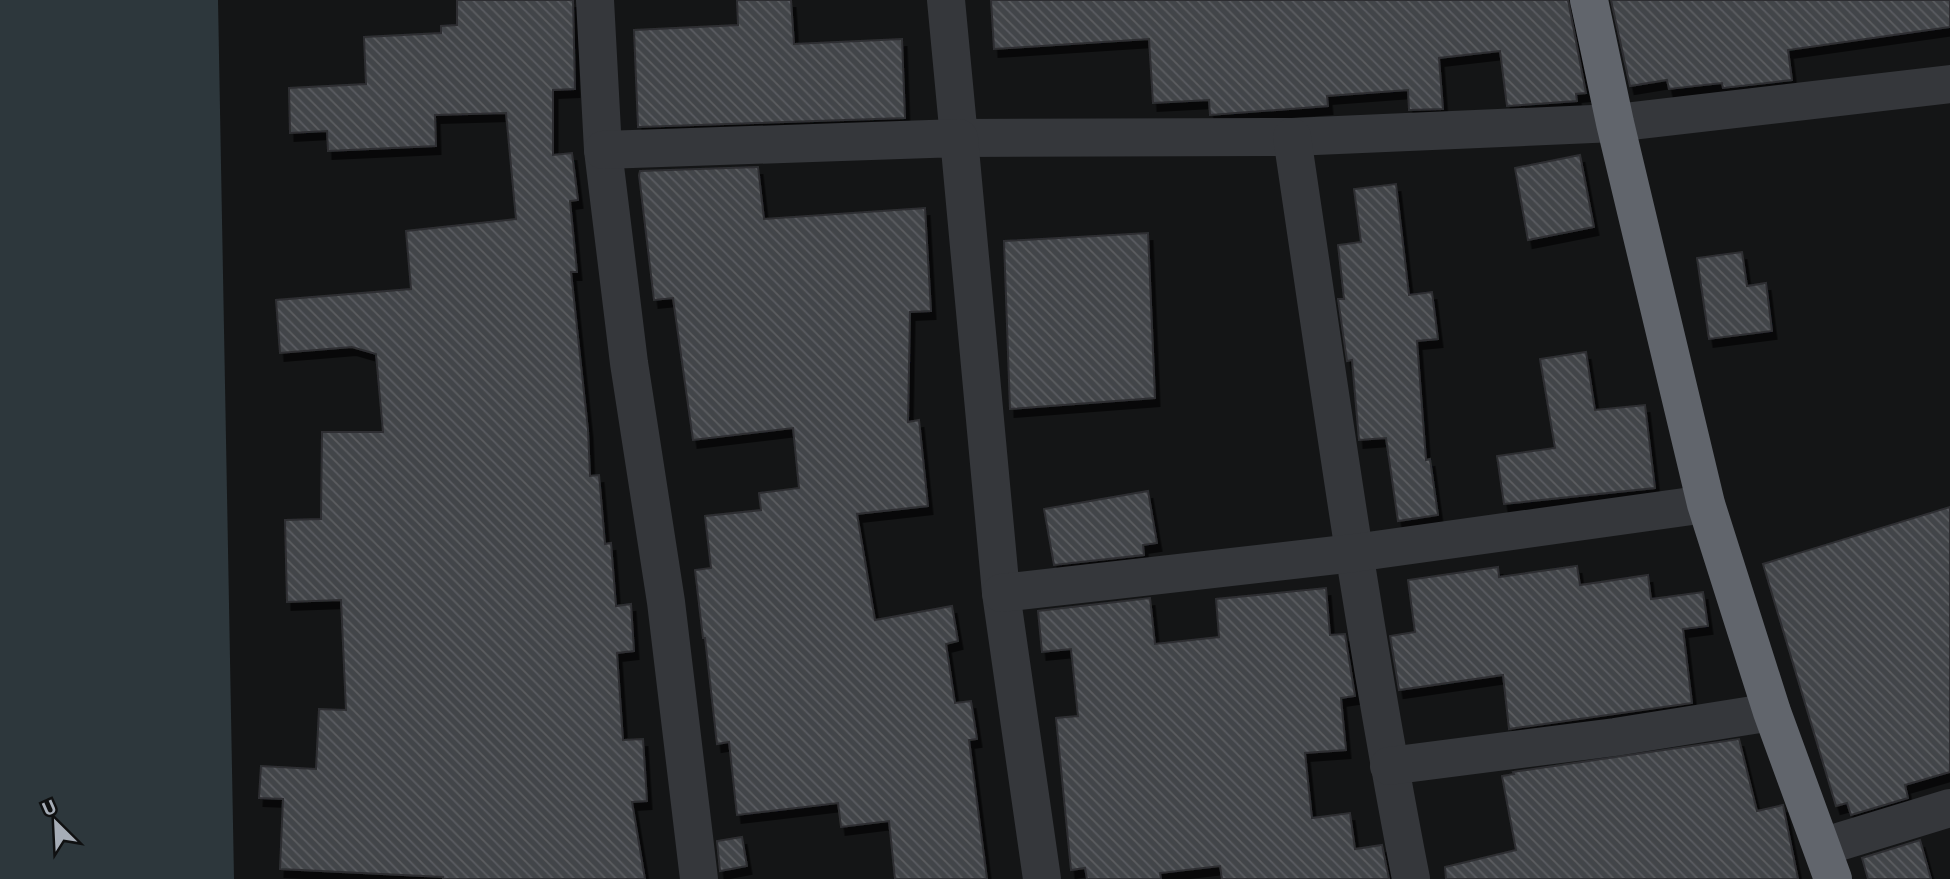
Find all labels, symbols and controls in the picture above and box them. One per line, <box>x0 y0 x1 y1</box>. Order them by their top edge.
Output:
north arrow <box>21 788 91 858</box>
text: U <box>39 795 60 821</box>

